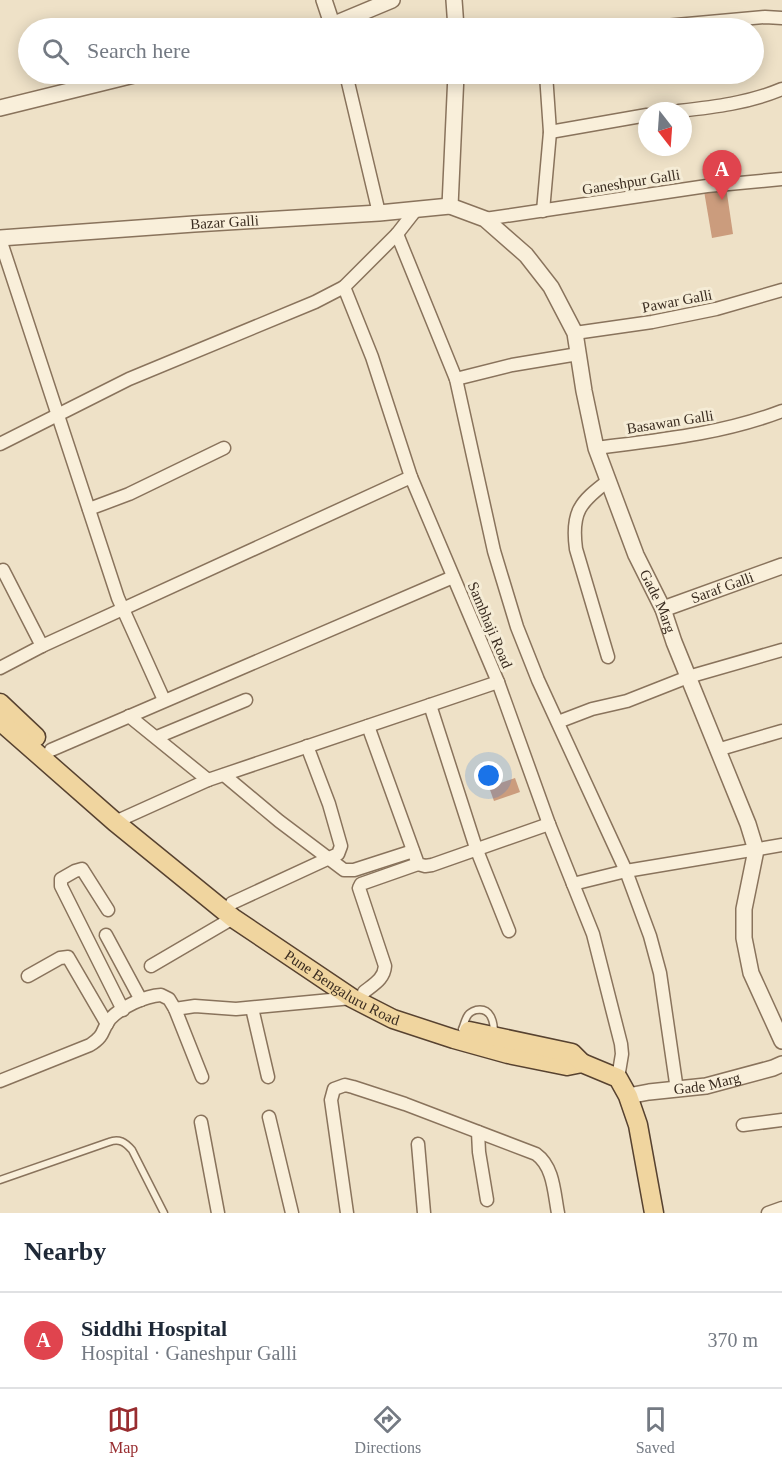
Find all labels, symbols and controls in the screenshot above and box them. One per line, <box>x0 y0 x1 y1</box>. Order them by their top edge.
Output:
search box <box>18 18 764 84</box>
icon: search <box>39 35 72 68</box>
text: Search here <box>87 38 190 63</box>
north arrow <box>638 102 692 156</box>
pin: A <box>702 150 742 200</box>
street label: Ganeshpur Galli <box>581 166 681 198</box>
street label: Bazar Galli <box>190 212 259 232</box>
street label: Pawar Galli <box>641 286 713 316</box>
street label: Basawan Galli <box>625 407 715 437</box>
street label: Gade Marg <box>637 567 679 635</box>
street label: Saraf Galli <box>689 569 756 606</box>
street label: Sambhaji Road <box>465 579 516 671</box>
your location <box>474 761 503 790</box>
street label: Pune Bengaluru Road <box>282 947 402 1029</box>
street label: Gade Marg <box>673 1069 743 1097</box>
text: Nearby <box>24 1237 106 1266</box>
text: Siddhi Hospital <box>81 1316 227 1341</box>
text: A <box>36 1329 51 1351</box>
text: 370 m <box>707 1329 758 1351</box>
text: Hospital · Ganeshpur Galli <box>81 1342 297 1364</box>
tab: Map <box>107 1403 140 1457</box>
tab: Directions <box>355 1403 421 1457</box>
tab: Saved <box>636 1403 675 1457</box>

